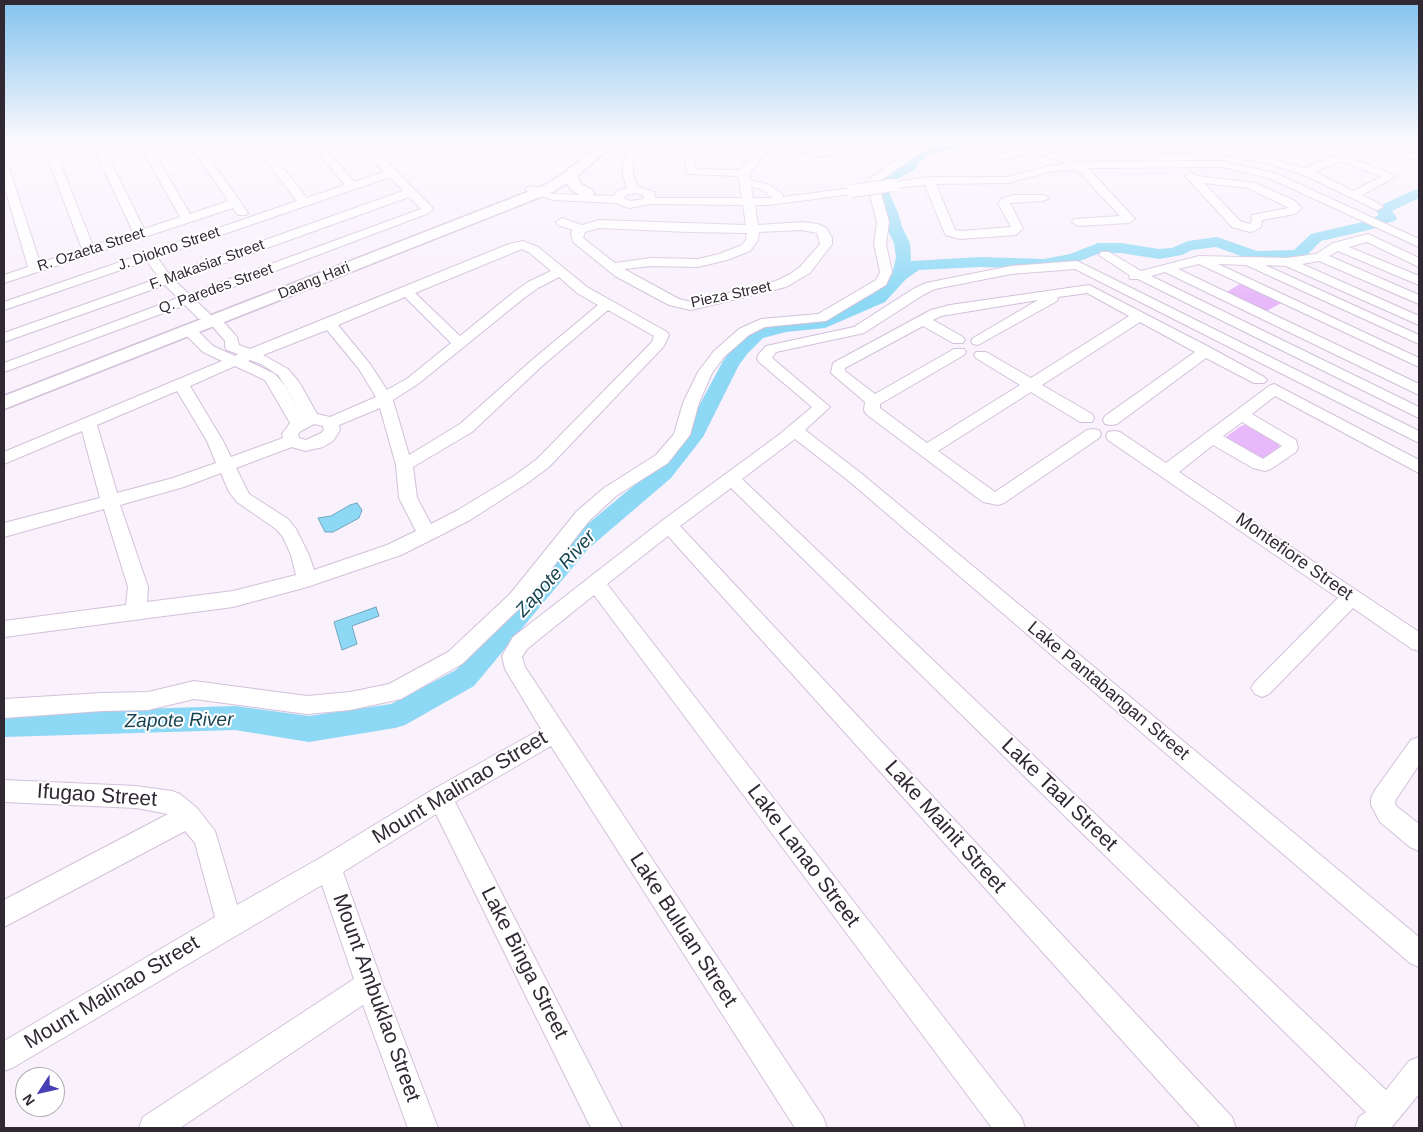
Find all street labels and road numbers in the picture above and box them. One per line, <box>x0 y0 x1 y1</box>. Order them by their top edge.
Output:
street label: J. Diokno Street <box>116 223 222 275</box>
street label: R. Ozaeta Street <box>35 224 147 276</box>
street label: F. Makasiar Street <box>147 236 267 294</box>
street label: Daang Hari <box>275 258 353 304</box>
street label: Q. Paredes Street <box>157 260 275 318</box>
street label: Pieza Street <box>689 278 773 312</box>
street label: Montefiore Street <box>1231 509 1357 605</box>
street label: Lake Pantabangan Street <box>1023 617 1193 765</box>
street label: Mount Malinao Street <box>368 726 552 850</box>
street label: Lake Taal Street <box>996 733 1122 857</box>
street label: Lake Mainit Street <box>879 756 1011 898</box>
street label: Ifugao Street <box>36 779 158 813</box>
street label: Lake Lanao Street <box>741 780 865 932</box>
street label: Lake Buluan Street <box>624 848 742 1012</box>
street label: Lake Binga Street <box>475 883 573 1043</box>
street label: Mount Ambuklao Street <box>327 891 425 1105</box>
street label: Mount Malinao Street <box>20 931 204 1055</box>

